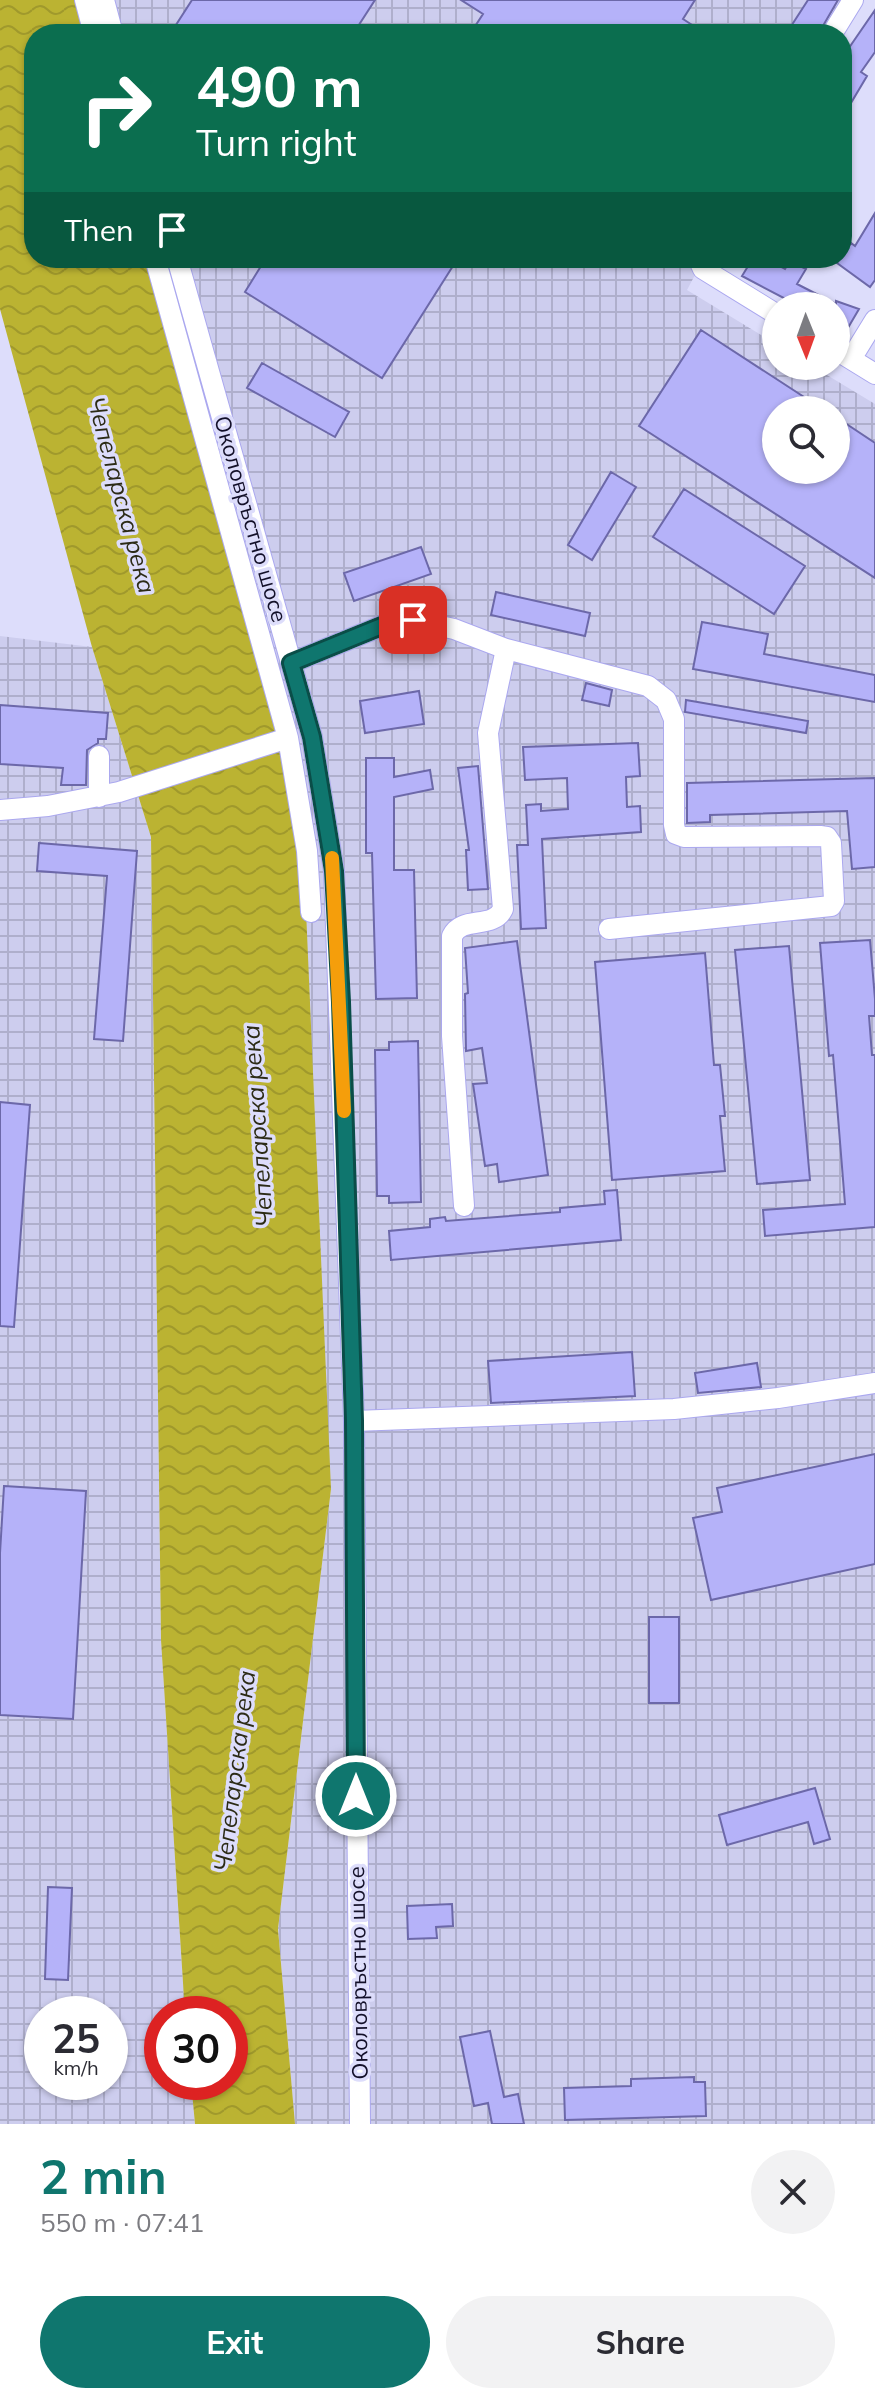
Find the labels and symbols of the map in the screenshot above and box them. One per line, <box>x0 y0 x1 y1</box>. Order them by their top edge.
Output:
north arrow <box>762 292 850 380</box>
water label: Чепеларска река <box>81 393 163 597</box>
street label: Околовръстно шосе <box>208 413 294 625</box>
pin <box>379 586 447 654</box>
water label: Чепеларска река <box>235 1024 279 1228</box>
water label: Чепеларска река <box>207 1669 261 1873</box>
position arrow <box>314 1754 398 1838</box>
street label: Околовръстно шосе <box>342 1866 374 2080</box>
speed limit sign: 30 <box>144 1996 248 2100</box>

